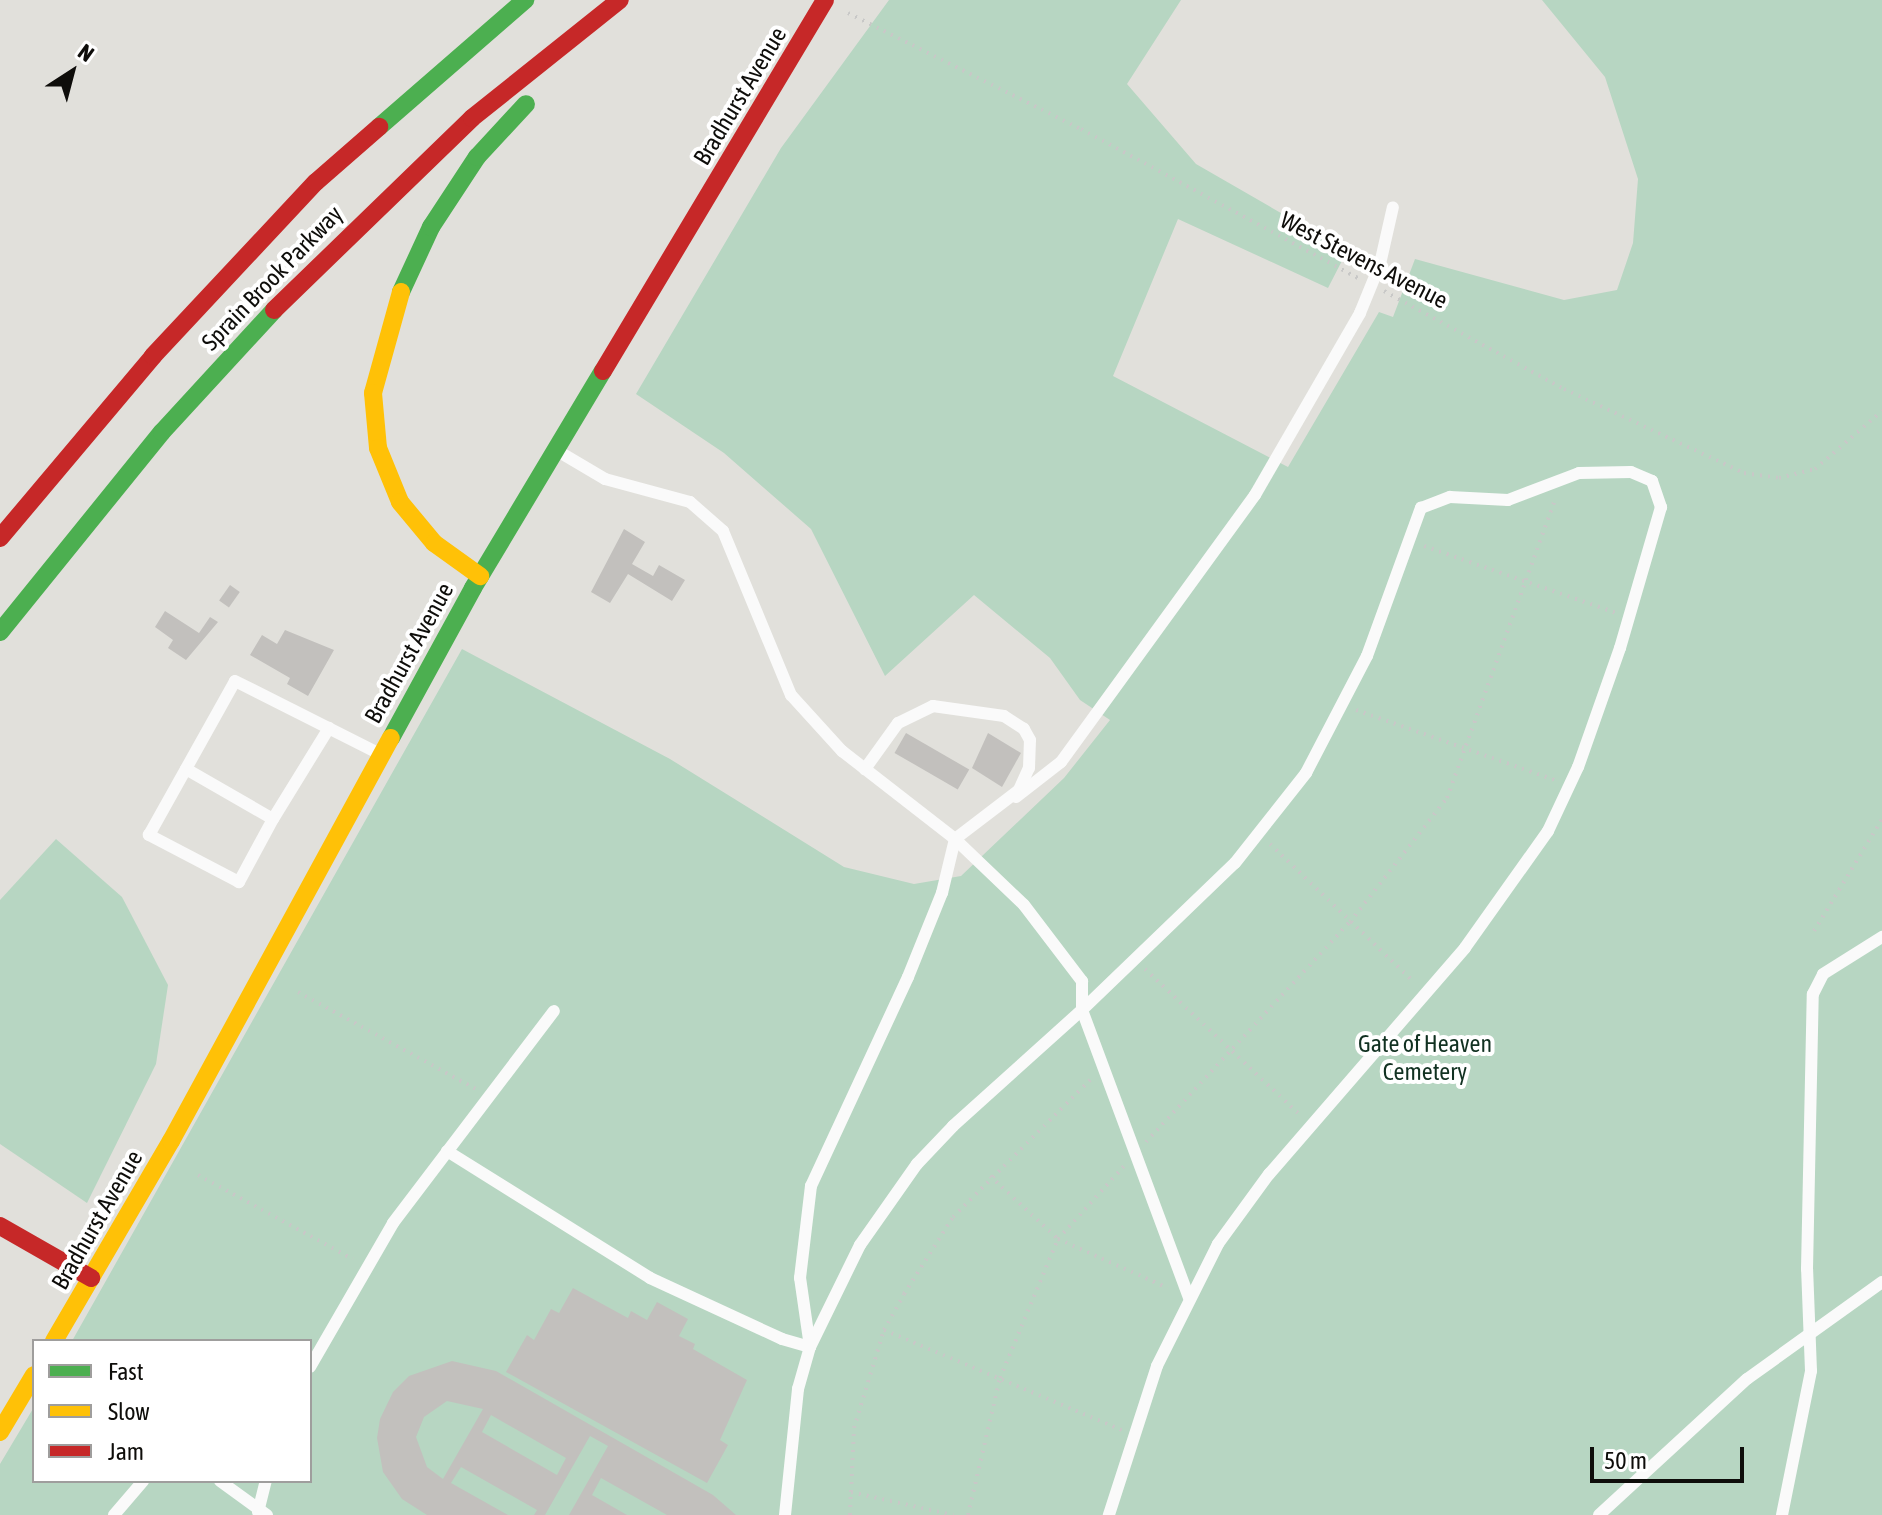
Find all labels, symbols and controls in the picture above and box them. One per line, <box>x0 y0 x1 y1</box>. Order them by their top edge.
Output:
street label: Bradhurst Avenue <box>688 22 792 170</box>
north arrow <box>32 32 112 112</box>
text: N <box>73 38 99 67</box>
street label: Sprain Brook Parkway <box>196 200 348 356</box>
street label: West Stevens Avenue <box>1275 205 1453 315</box>
street label: Bradhurst Avenue <box>359 578 459 728</box>
park label: Gate of Heaven Cemetery <box>1358 1030 1492 1086</box>
street label: Bradhurst Avenue <box>46 1145 148 1295</box>
legend <box>32 1339 312 1483</box>
text: Fast <box>108 1358 144 1385</box>
text: Slow <box>108 1398 150 1425</box>
scale bar <box>1594 1431 1748 1481</box>
text: Jam <box>108 1438 144 1465</box>
text: 50 m <box>1604 1447 1647 1474</box>

